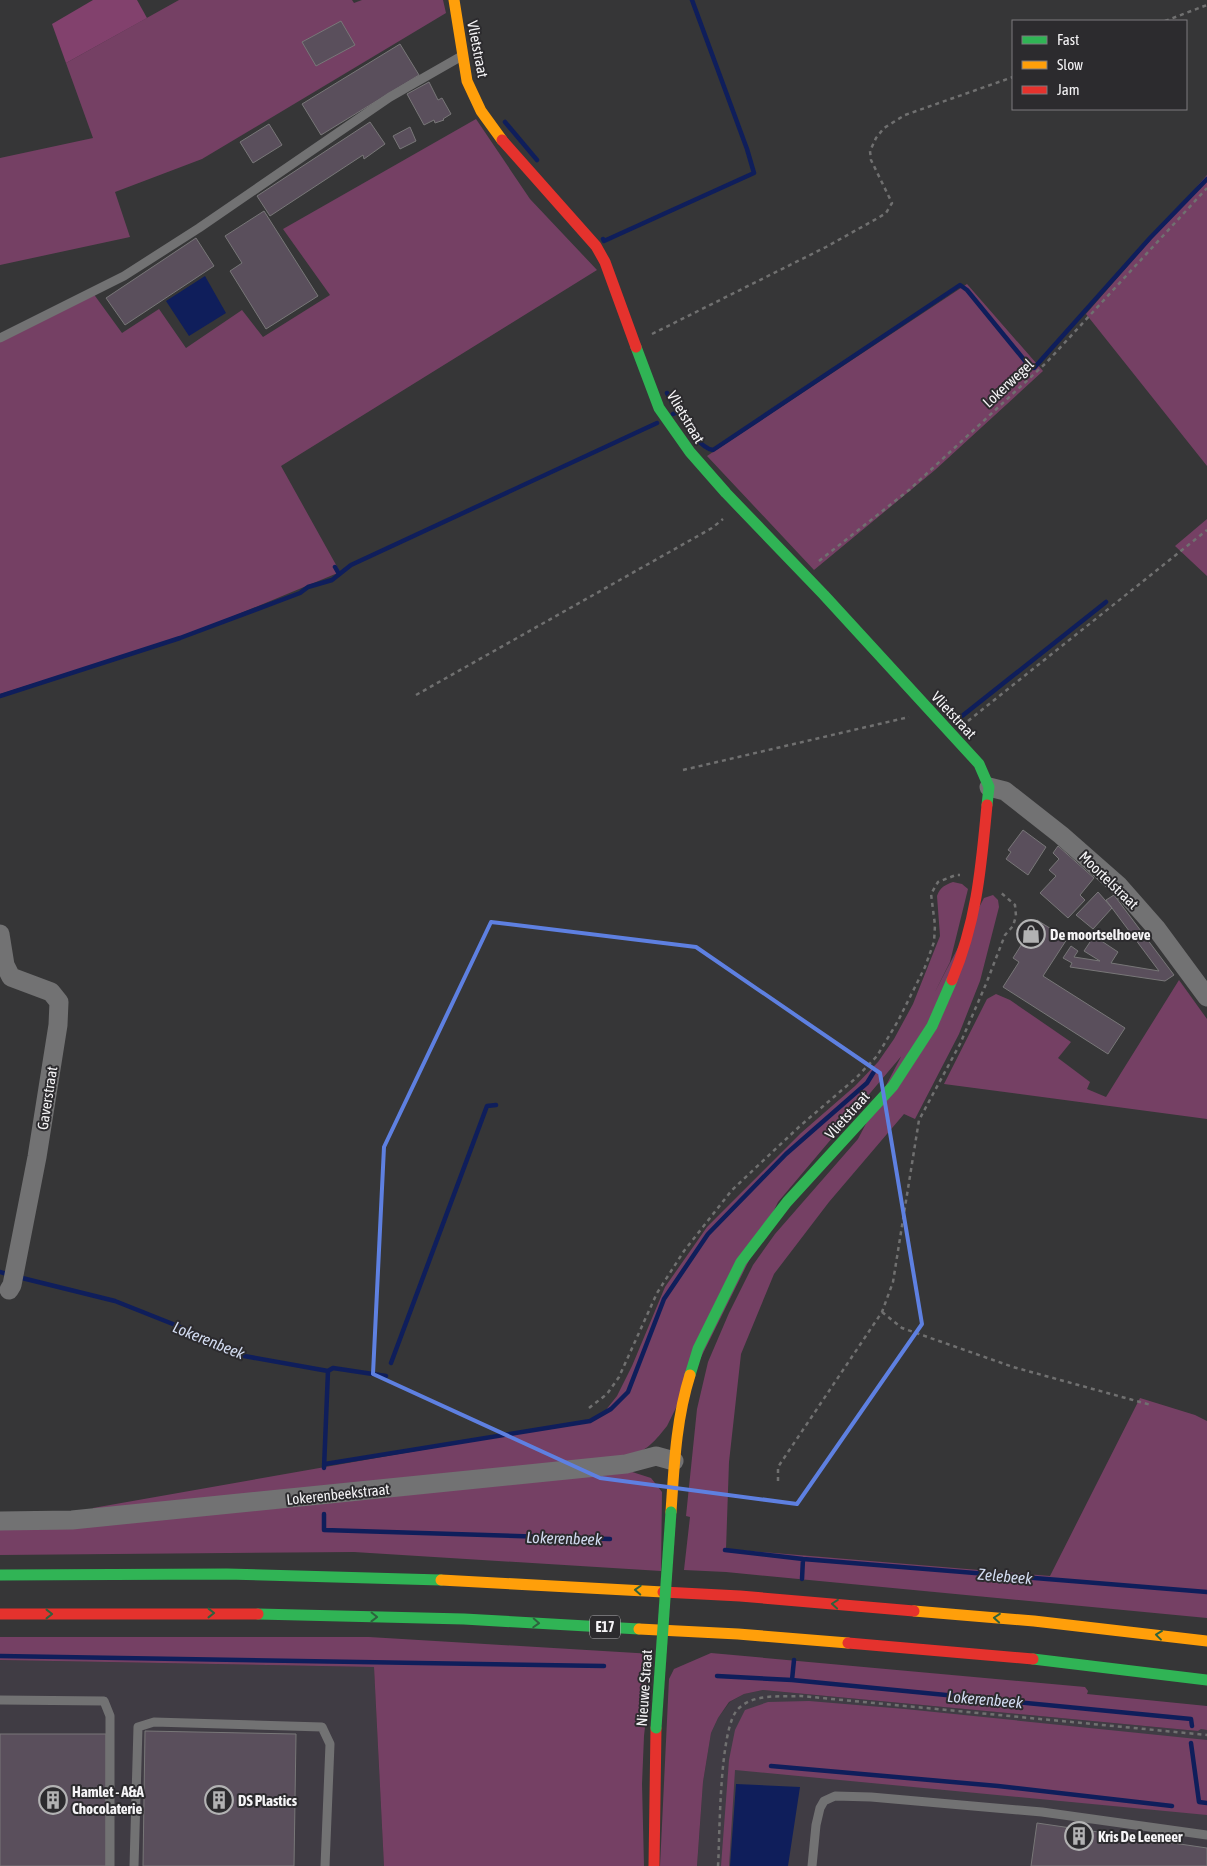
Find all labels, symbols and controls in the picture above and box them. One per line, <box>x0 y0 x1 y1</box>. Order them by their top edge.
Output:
street label: Vlietstraat <box>464 19 492 79</box>
legend <box>1012 20 1187 110</box>
text: Fast <box>1057 31 1079 48</box>
text: Slow <box>1057 56 1083 73</box>
text: Jam <box>1057 81 1080 98</box>
street label: Lokerwegel <box>979 355 1037 411</box>
street label: Vlietstraat <box>664 388 708 446</box>
street label: Vlietstraat <box>928 688 980 742</box>
street label: Moortelstraat <box>1076 848 1142 912</box>
shop icon: De moortselhoeve <box>1016 919 1046 949</box>
place label: De moortselhoeve <box>1050 926 1151 943</box>
street label: Gaverstraat <box>34 1065 60 1131</box>
street label: Vlietstraat <box>821 1088 873 1142</box>
water label: Lokerenbeek <box>170 1317 248 1363</box>
street label: Lokerenbeekstraat <box>286 1480 390 1508</box>
water label: Lokerenbeek <box>526 1528 603 1548</box>
water label: Zelebeek <box>977 1565 1034 1587</box>
one-way arrow <box>634 1585 642 1596</box>
one-way arrow <box>831 1599 839 1610</box>
one-way arrow <box>208 1608 215 1618</box>
one-way arrow <box>45 1609 53 1619</box>
one-way arrow <box>370 1612 378 1622</box>
one-way arrow <box>993 1612 1001 1623</box>
road number: E17 <box>590 1615 620 1638</box>
one-way arrow <box>532 1618 540 1629</box>
one-way arrow <box>1154 1630 1162 1641</box>
street label: Nieuwe Straat <box>633 1649 655 1727</box>
water label: Lokerenbeek <box>946 1687 1024 1711</box>
place label: Hamlet - A&A Chocolaterie <box>72 1783 144 1817</box>
building icon: Hamlet - A&A Chocolaterie <box>38 1785 68 1815</box>
building icon: DS Plastics <box>204 1785 234 1815</box>
place label: DS Plastics <box>238 1792 298 1809</box>
building icon: Kris De Leeneer <box>1064 1821 1094 1851</box>
place label: Kris De Leeneer <box>1098 1828 1183 1845</box>

